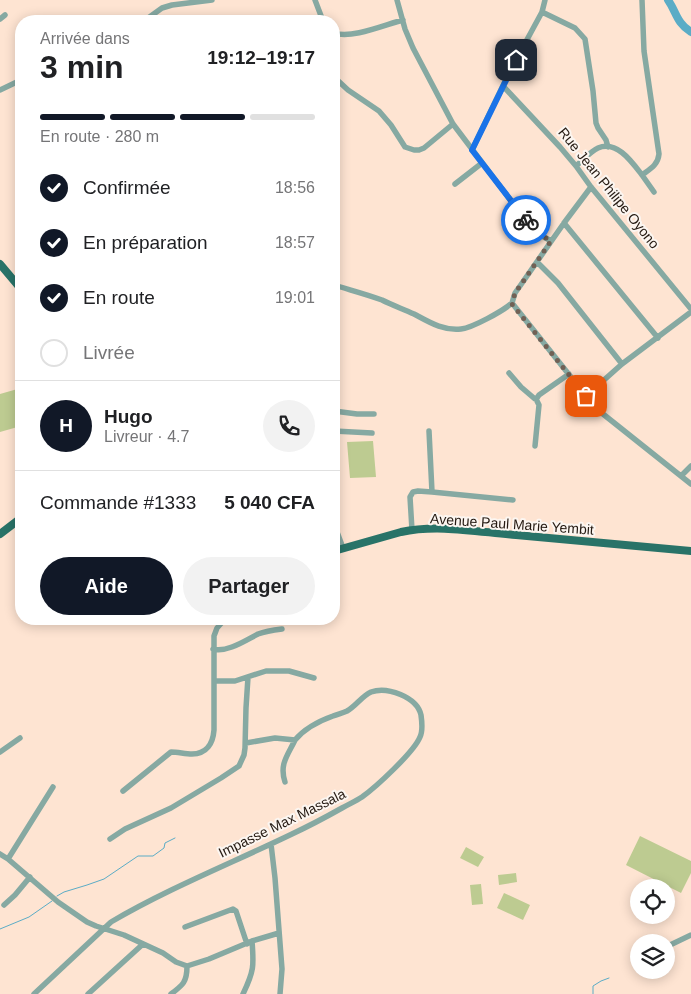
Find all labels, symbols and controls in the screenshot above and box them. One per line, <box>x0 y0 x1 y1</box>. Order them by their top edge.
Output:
text: Arrivée dans <box>40 30 130 47</box>
pin <box>495 39 537 81</box>
icon: home <box>502 46 530 74</box>
text: 19:12–19:17 <box>207 47 315 68</box>
text: 3 min <box>40 49 124 85</box>
street label: Rue Jean Philipe Oyono <box>555 124 663 252</box>
text: En route · 280 m <box>40 128 159 145</box>
icon: check <box>40 174 68 202</box>
text: Confirmée <box>83 177 171 198</box>
text: 18:56 <box>275 179 315 196</box>
courier <box>501 195 551 245</box>
icon: bike <box>512 206 540 234</box>
icon: check <box>40 229 68 257</box>
text: En préparation <box>83 232 208 253</box>
text: 18:57 <box>275 234 315 251</box>
icon: check <box>40 284 68 312</box>
text: En route <box>83 287 155 308</box>
text: 19:01 <box>275 289 315 306</box>
text: Livrée <box>83 342 135 363</box>
pin <box>565 375 607 417</box>
icon: bag <box>572 382 600 410</box>
button: phone <box>263 400 315 452</box>
text: Hugo <box>104 406 153 427</box>
text: H <box>59 415 73 436</box>
text: Livreur · 4.7 <box>104 428 189 445</box>
text: Commande #1333 <box>40 492 196 513</box>
text: 5 040 CFA <box>224 492 315 513</box>
street label: Avenue Paul Marie Yembit <box>430 510 594 538</box>
button: Aide <box>40 557 173 615</box>
button: Partager <box>183 557 315 615</box>
street label: Impasse Max Massala <box>216 785 348 861</box>
map controls <box>630 879 675 979</box>
button: locate <box>630 879 675 924</box>
button: layers <box>630 934 675 979</box>

